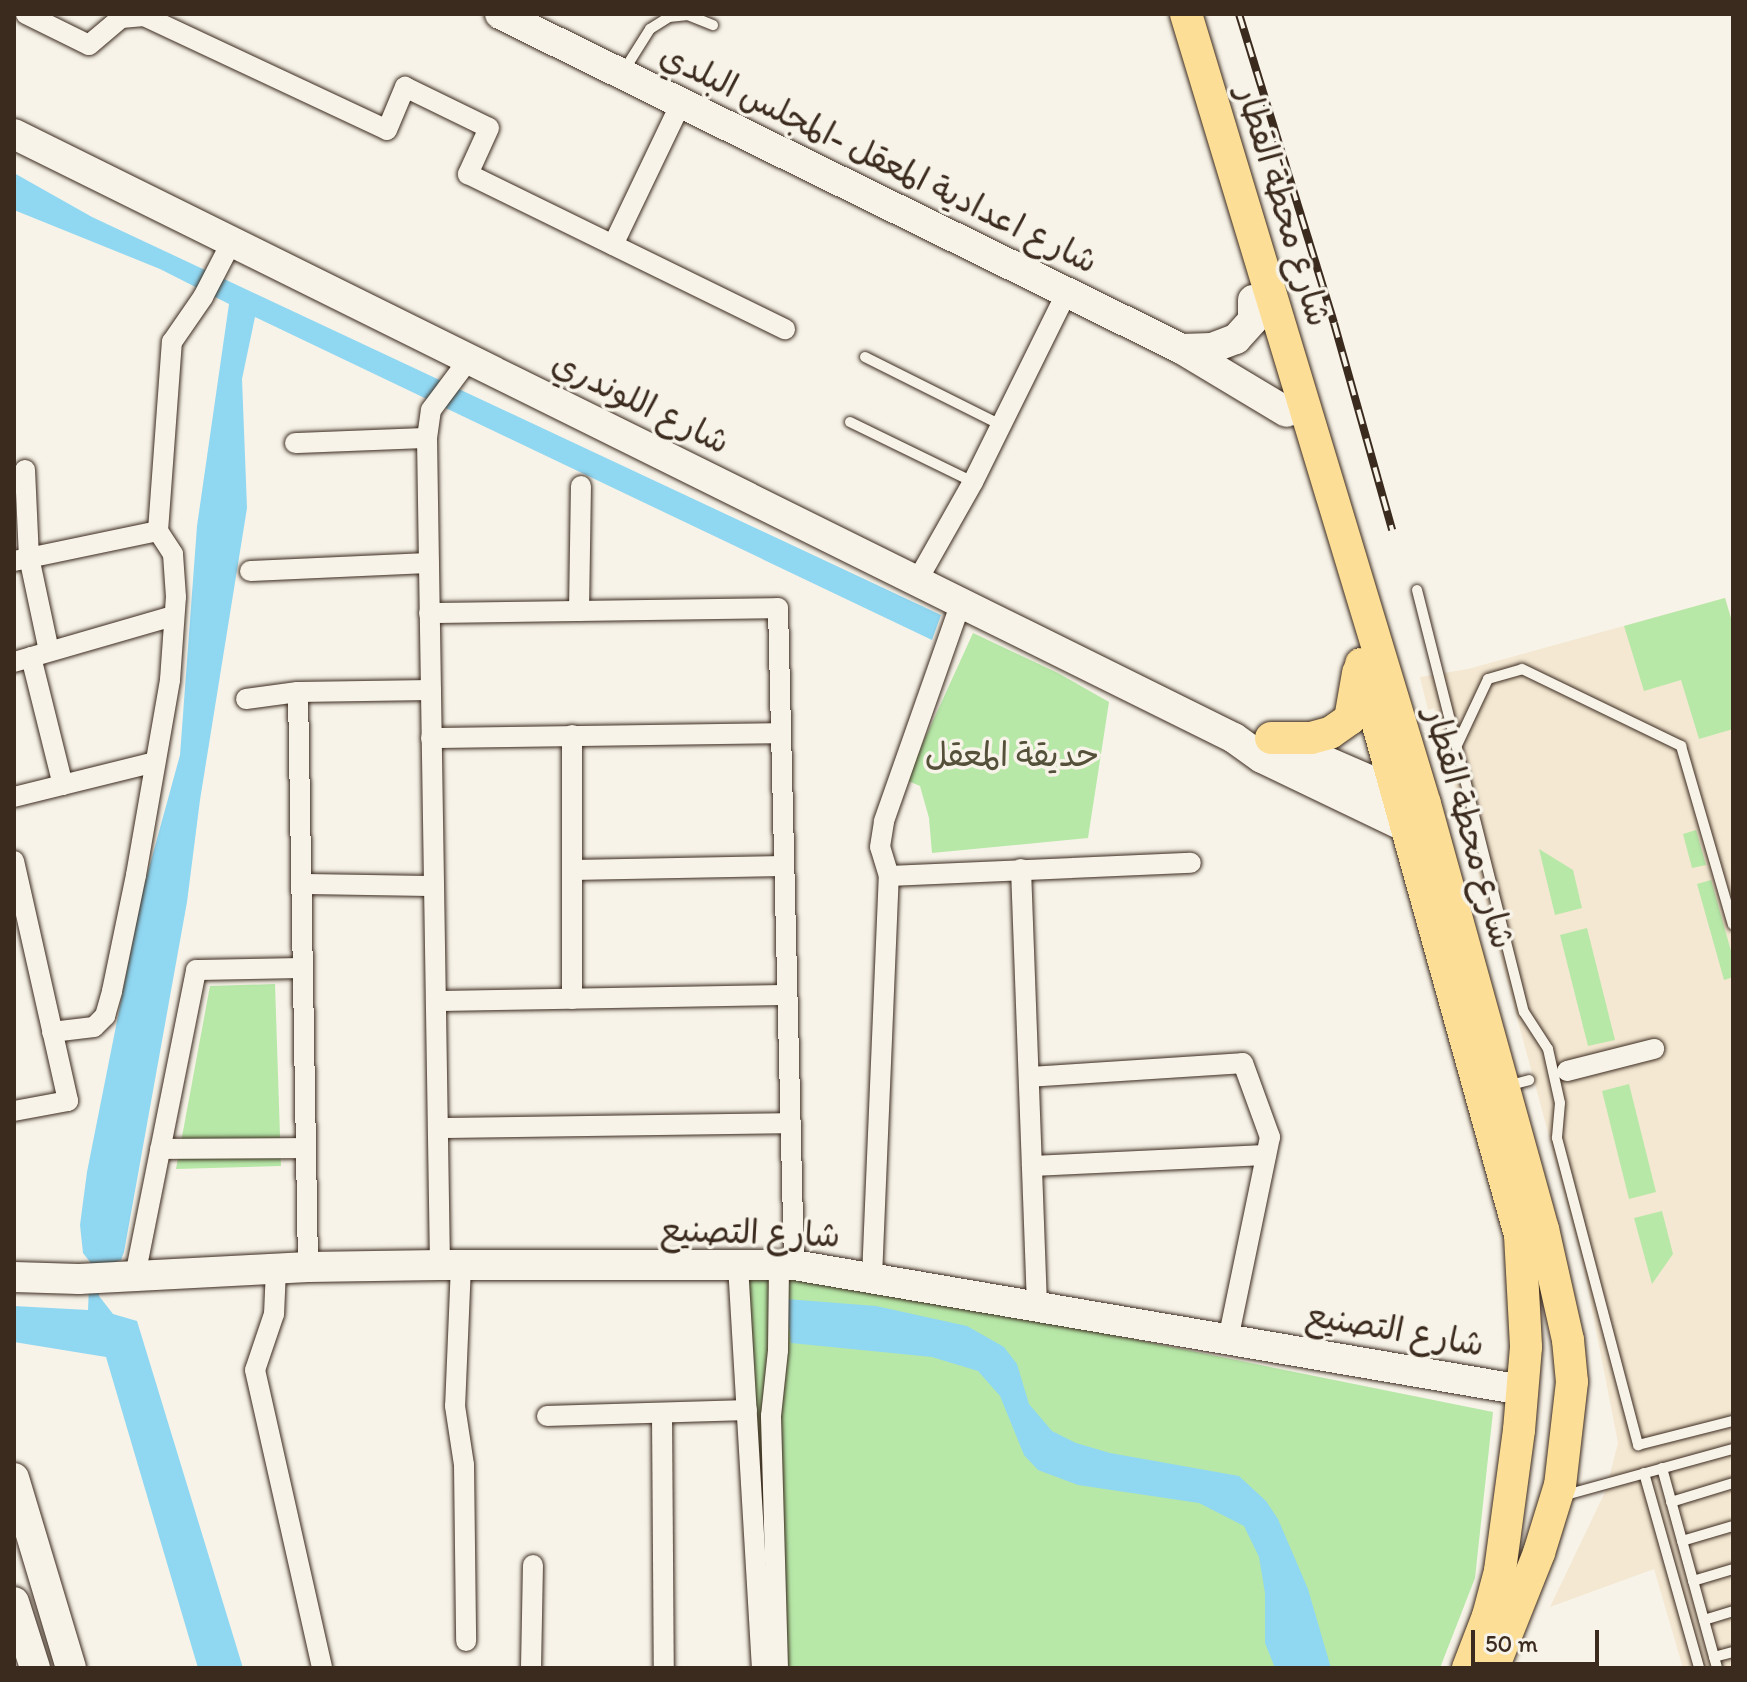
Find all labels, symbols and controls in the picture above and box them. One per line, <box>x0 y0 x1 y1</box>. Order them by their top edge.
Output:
street label: شارع اعدادية المعقل -المجلس البلدي <box>654 34 1104 282</box>
street label: شارع محطة القطار <box>1228 81 1340 331</box>
street label: شارع اللوندري <box>546 342 736 462</box>
street label: شارع محطة القطار <box>1416 703 1524 953</box>
park label: حديقة المعقل <box>925 735 1099 775</box>
street label: شارع التصنيع <box>659 1208 841 1256</box>
street label: شارع التصنيع <box>1303 1293 1487 1365</box>
scale bar <box>1475 1614 1603 1664</box>
text: 50 m <box>1485 1629 1538 1658</box>

